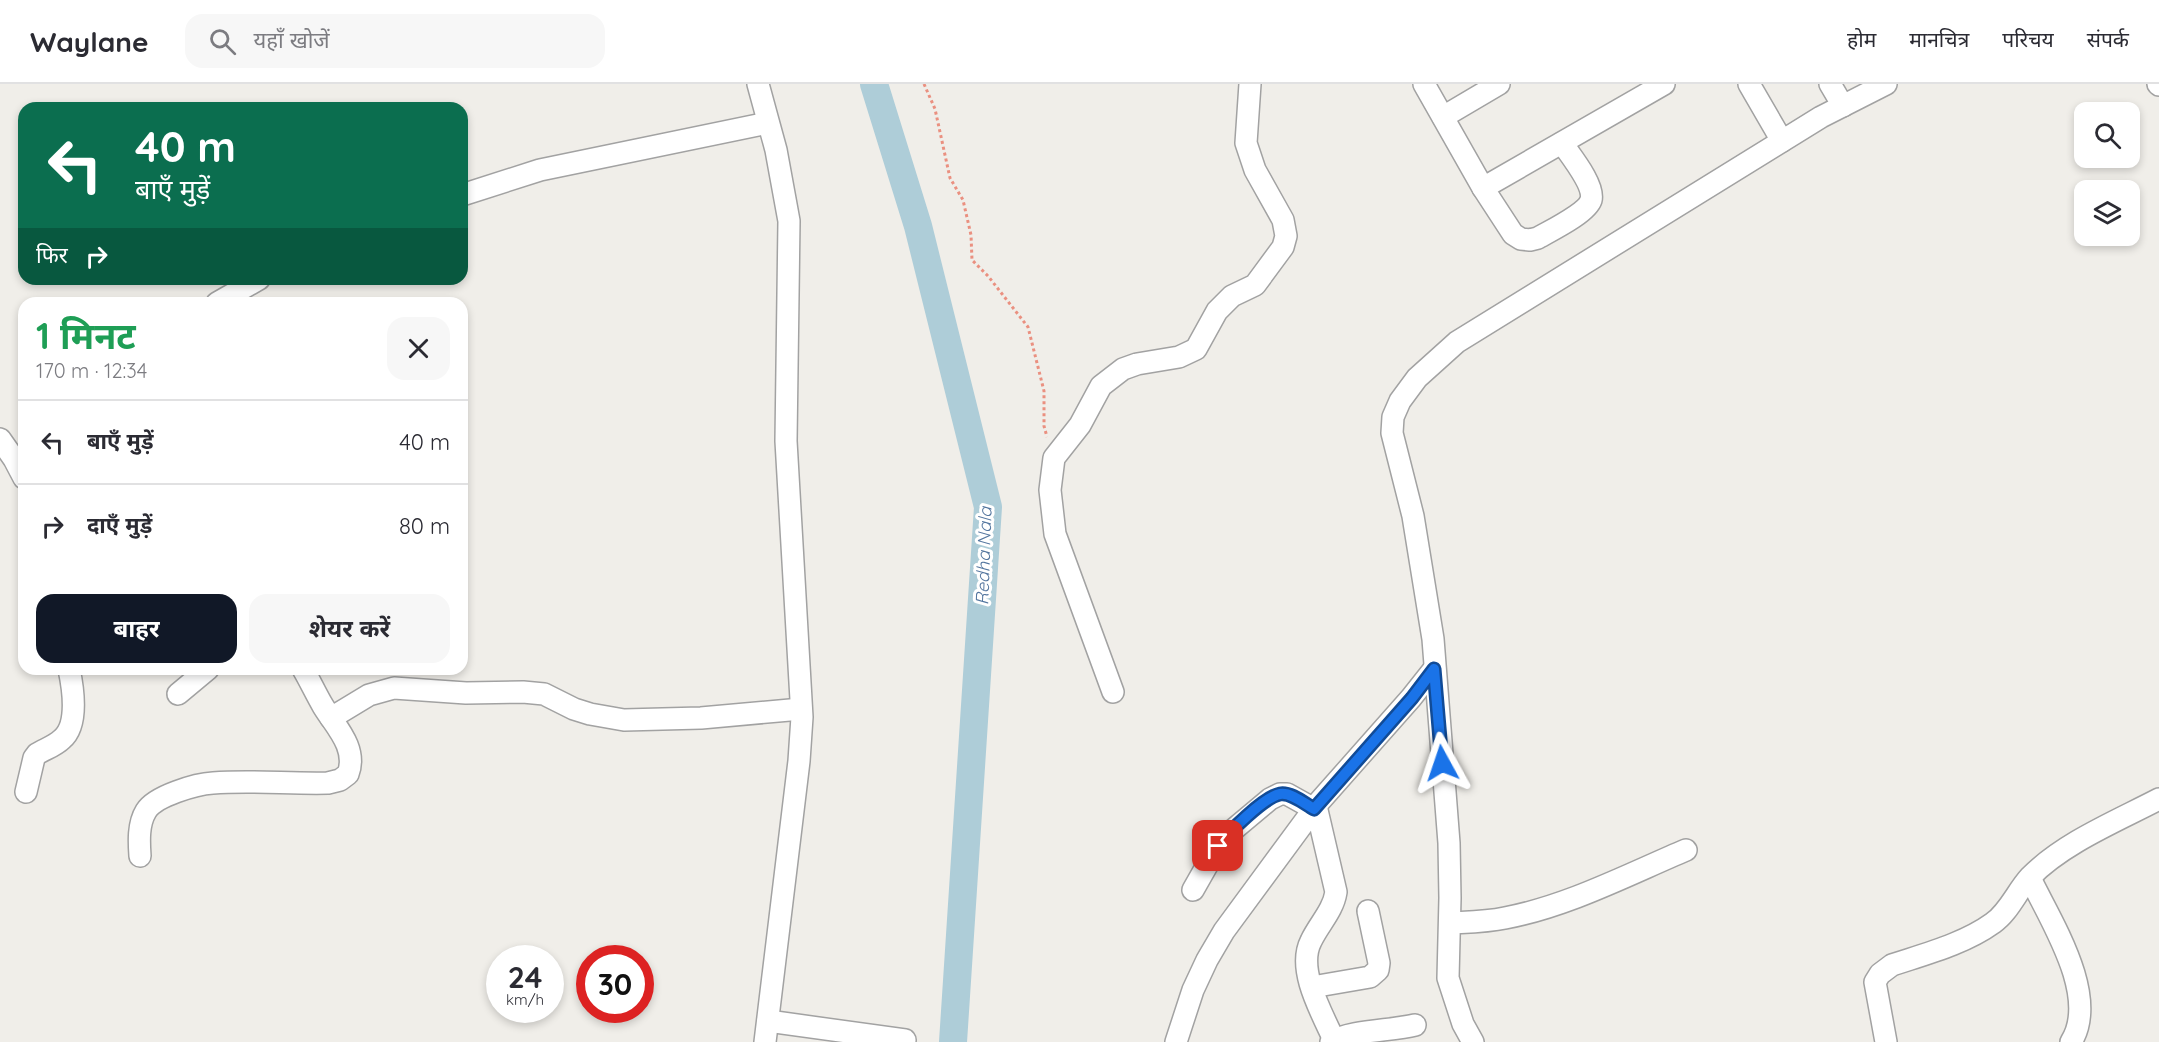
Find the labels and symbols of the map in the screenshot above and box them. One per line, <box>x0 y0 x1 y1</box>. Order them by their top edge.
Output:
water label: Redha Nala <box>970 505 997 605</box>
position arrow <box>1410 731 1474 795</box>
pin <box>1192 820 1243 871</box>
speed limit sign: 30 <box>576 945 654 1023</box>

